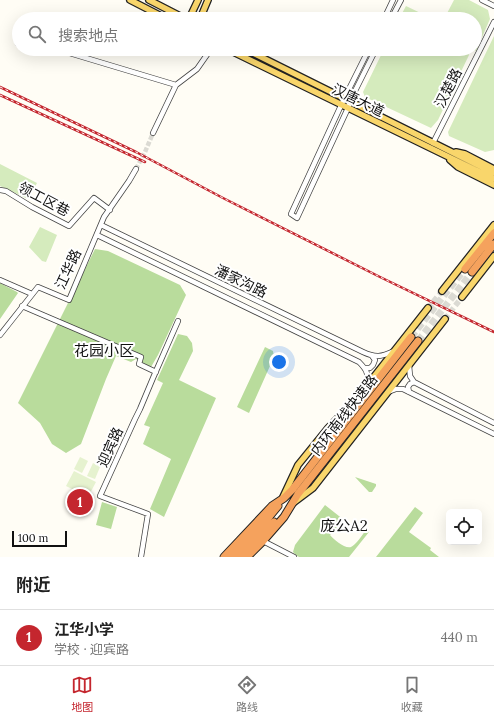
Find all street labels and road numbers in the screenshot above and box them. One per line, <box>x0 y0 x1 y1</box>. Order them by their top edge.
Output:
street label: 汉楚路 <box>430 65 466 111</box>
street label: 汉唐大道 <box>329 80 387 120</box>
street label: 领工区巷 <box>15 178 73 220</box>
street label: 江华路 <box>51 246 85 292</box>
street label: 潘家沟路 <box>212 261 270 301</box>
street label: 内环南线快速路 <box>307 371 381 459</box>
street label: 迎宾路 <box>93 424 127 470</box>

